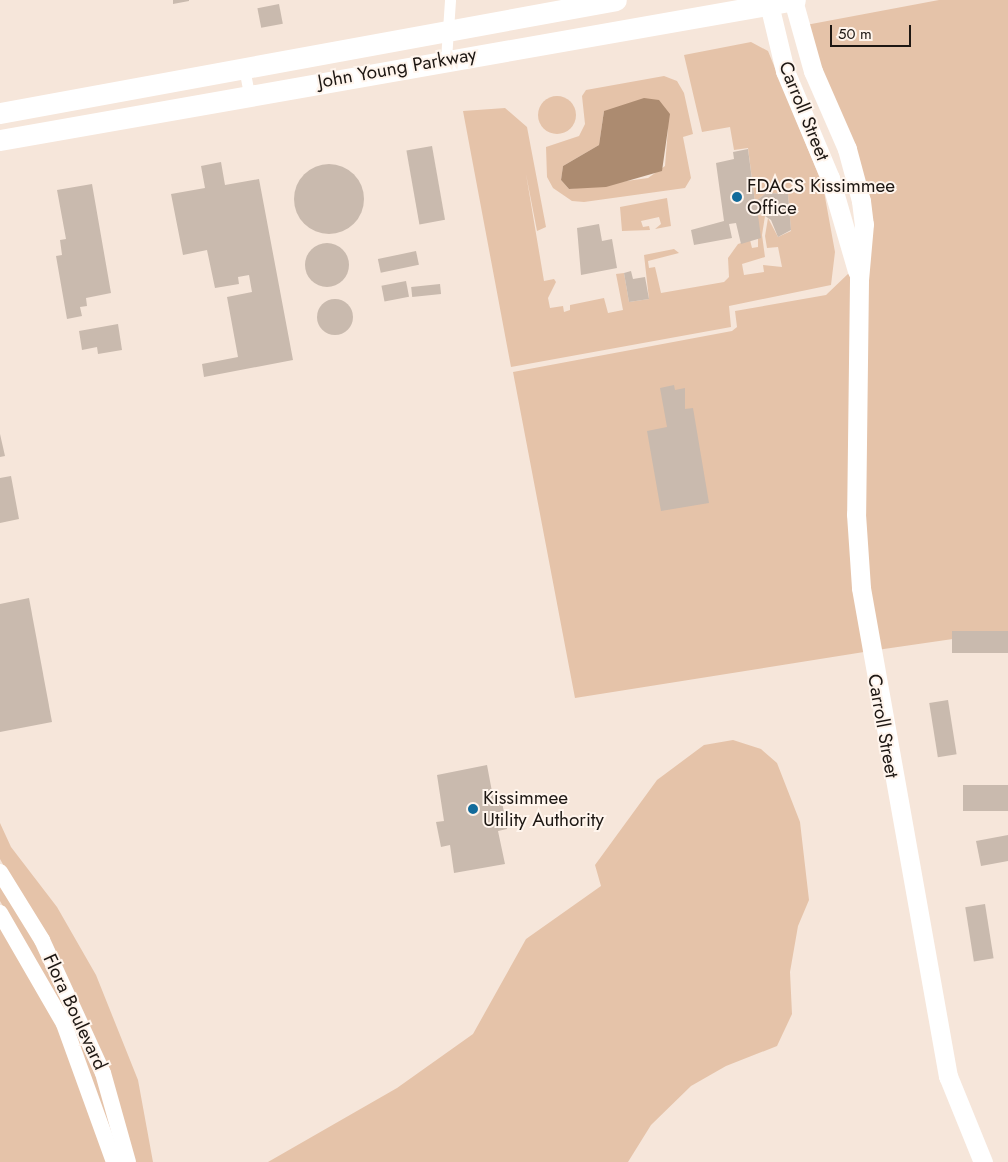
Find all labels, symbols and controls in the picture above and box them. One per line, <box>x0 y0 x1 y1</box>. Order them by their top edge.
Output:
scale bar <box>833 15 914 47</box>
text: 50 m <box>838 23 872 45</box>
street label: John Young Parkway <box>316 43 478 93</box>
street label: Carroll Street <box>774 58 834 164</box>
place label: FDACS Kissimmee Office <box>747 175 895 219</box>
marker: FDACS Kissimmee Office <box>731 191 743 203</box>
street label: Carroll Street <box>863 672 903 780</box>
place label: Kissimmee Utility Authority <box>483 787 604 831</box>
marker: Kissimmee Utility Authority <box>467 803 479 815</box>
street label: Flora Boulevard <box>38 950 112 1074</box>

